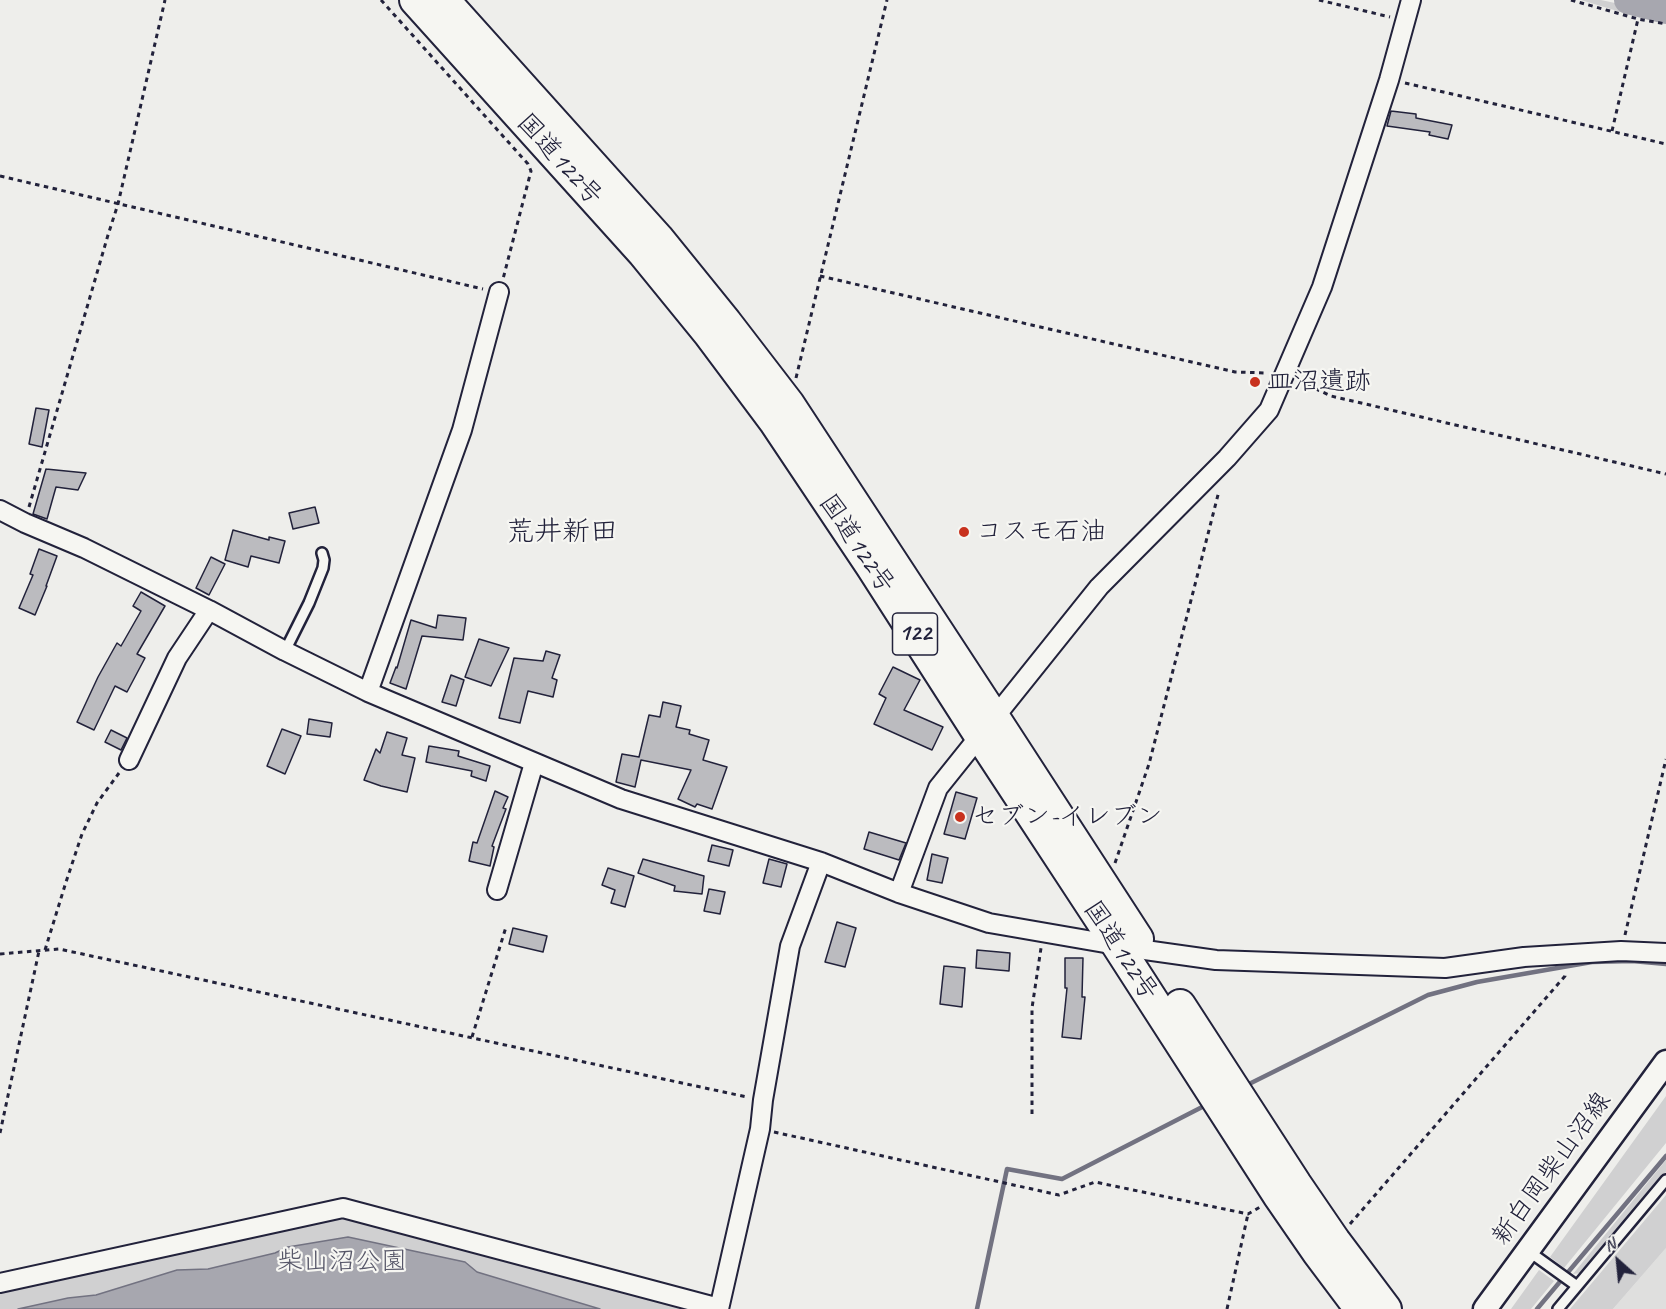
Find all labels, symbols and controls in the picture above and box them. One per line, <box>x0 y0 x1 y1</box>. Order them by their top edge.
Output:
street label: 国道122号 <box>510 108 608 212</box>
place label: 皿沼遺跡 <box>1267 366 1371 398</box>
marker: 皿沼遺跡 <box>1248 375 1262 389</box>
street label: 国道122号 <box>811 488 901 600</box>
district label: 荒井新田 <box>506 516 618 550</box>
place label: コスモ石油 <box>976 516 1106 548</box>
marker: コスモ石油 <box>957 525 971 539</box>
road number: 122 <box>892 613 938 655</box>
place label: セブン-イレブン <box>972 801 1162 833</box>
marker: セブン-イレブン <box>953 810 967 824</box>
street label: 国道122号 <box>1076 895 1164 1007</box>
street label: 新白岡柴山沼線 <box>1486 1086 1618 1252</box>
north arrow <box>1588 1231 1648 1291</box>
text: N <box>1601 1234 1619 1256</box>
park label: 柴山沼公園 <box>277 1246 407 1278</box>

